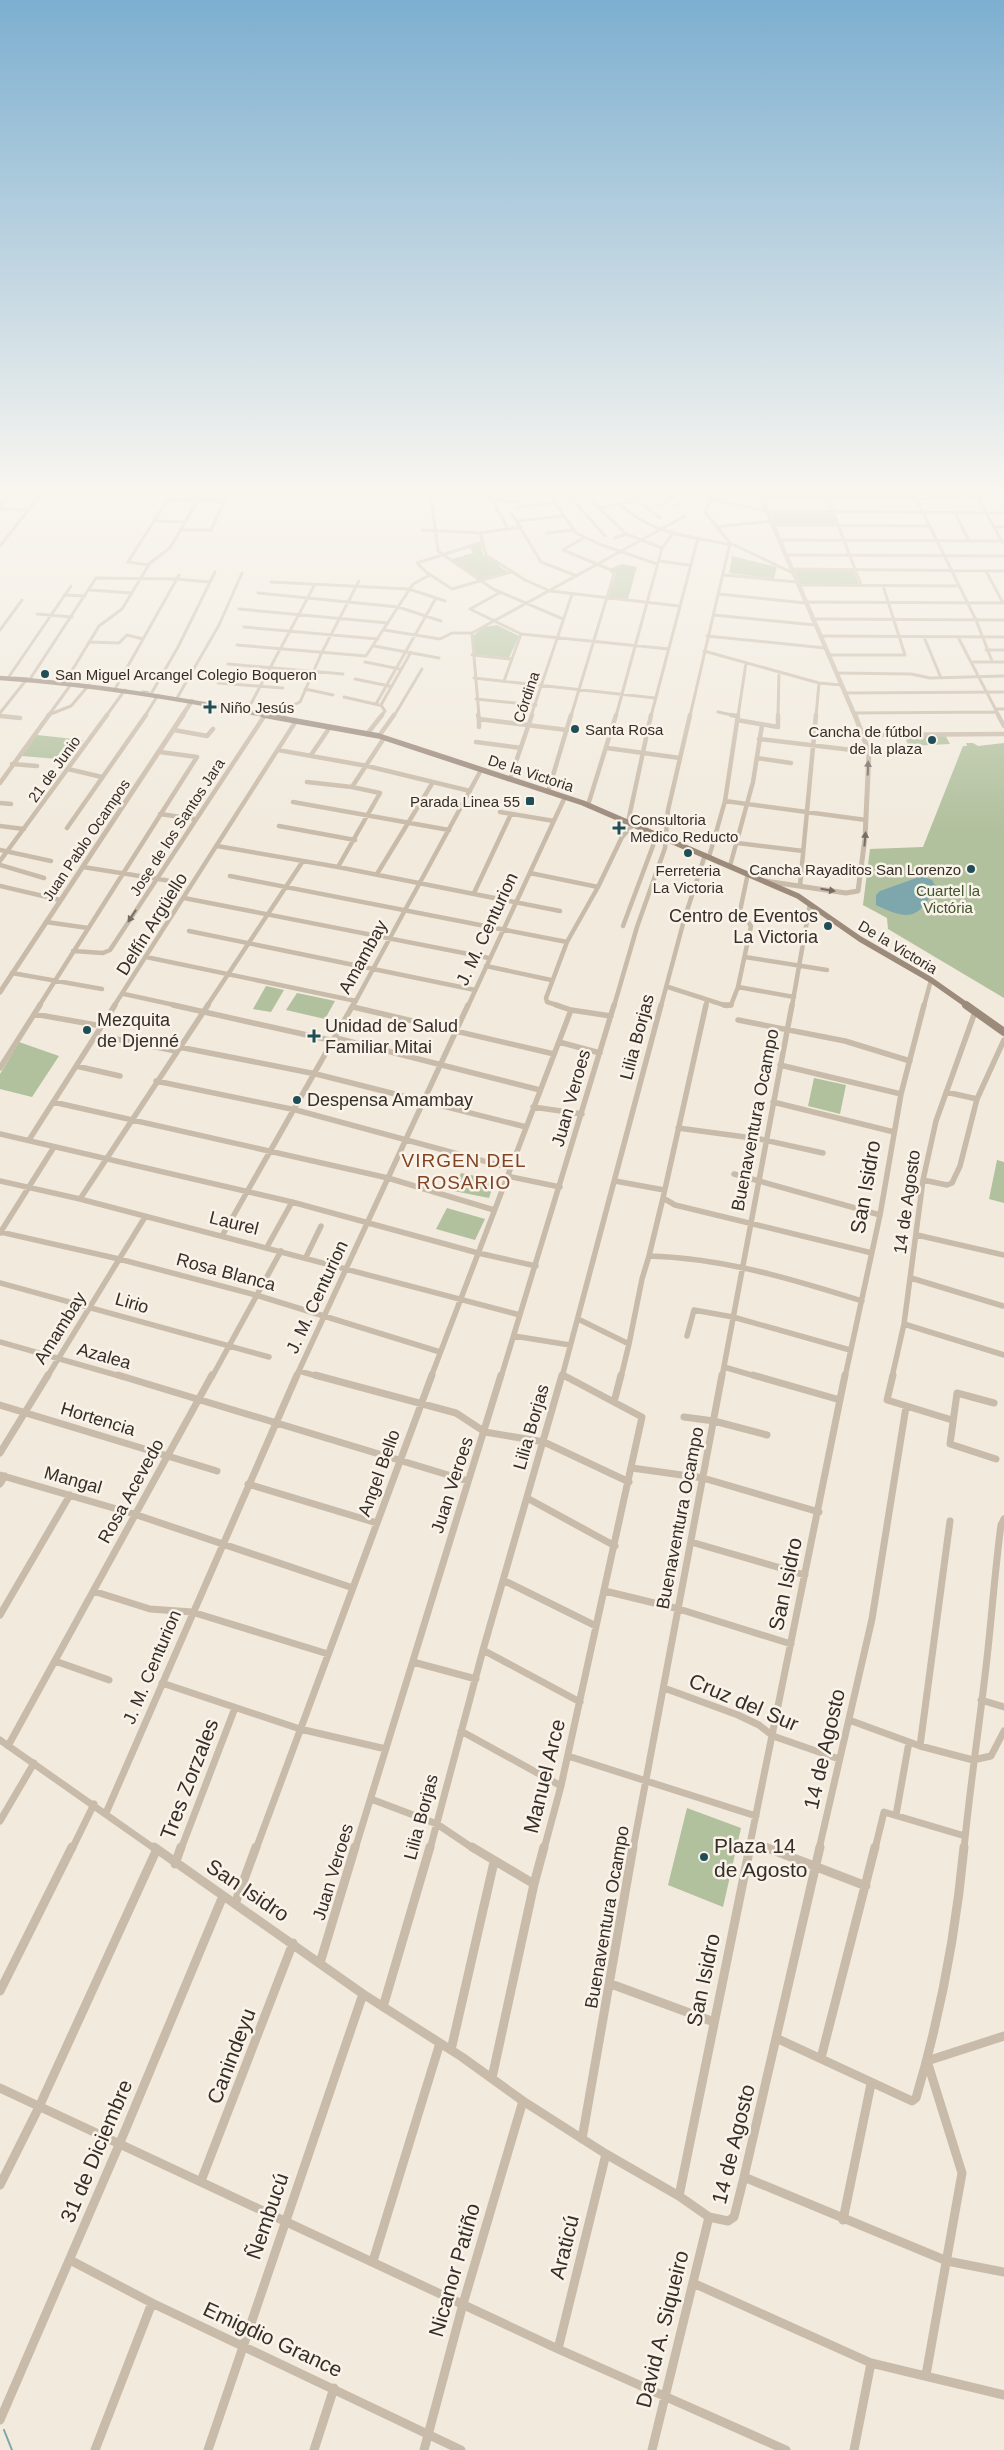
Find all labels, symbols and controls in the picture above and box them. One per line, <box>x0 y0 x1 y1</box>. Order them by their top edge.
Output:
place label: San Miguel Arcangel Colegio Boqueron <box>55 666 317 683</box>
marker: San Miguel Arcangel Colegio Boqueron <box>39 668 51 680</box>
street label: Córdina <box>509 669 543 725</box>
place label: Niño Jesús <box>220 699 294 716</box>
marker: Niño Jesús <box>204 701 216 713</box>
place label: Santa Rosa <box>585 721 664 738</box>
marker: Santa Rosa <box>569 723 581 735</box>
place label: Cancha de fútbol de la plaza <box>809 723 923 757</box>
street label: 21 de Junio <box>24 733 84 805</box>
marker: Cancha de fútbol de la plaza <box>926 734 938 746</box>
street label: De la Victoria <box>486 751 577 795</box>
street label: Jose de los Santos Jara <box>126 755 228 899</box>
one-way arrow <box>865 760 873 776</box>
street label: Juan Pablo Ocampos <box>39 776 133 904</box>
place label: Parada Linea 55 <box>410 793 520 810</box>
marker: Parada Linea 55 <box>524 795 536 807</box>
place label: Consultoria Medico Reducto <box>630 811 738 845</box>
marker: Consultoria Medico Reducto <box>612 821 626 835</box>
one-way arrow <box>861 830 869 846</box>
marker: Ferreteria La Victoria <box>682 847 694 859</box>
place label: Cancha Rayaditos San Lorenzo <box>749 861 961 878</box>
place label: Ferreteria La Victoria <box>653 862 724 896</box>
marker: Cancha Rayaditos San Lorenzo <box>965 863 977 875</box>
street label: Delfín Argüello <box>112 869 192 979</box>
street label: J. M. Centurion <box>452 869 522 989</box>
park label: Cuartel la Victória <box>916 882 981 916</box>
one-way arrow <box>821 887 837 895</box>
place label: Centro de Eventos La Victoria <box>669 906 819 947</box>
one-way arrow <box>127 909 137 923</box>
street label: Amambay <box>335 917 391 997</box>
street label: De la Victoria <box>856 917 941 978</box>
marker: Centro de Eventos La Victoria <box>822 920 834 932</box>
street label: Lilia Borjas <box>616 992 658 1082</box>
place label: Mezquita de Djenné <box>97 1010 179 1051</box>
place label: Unidad de Salud Familiar Mitai <box>325 1016 458 1057</box>
marker: Mezquita de Djenné <box>81 1024 93 1036</box>
street label: Buenaventura Ocampo <box>728 1027 782 1213</box>
marker: Unidad de Salud Familiar Mitai <box>307 1029 321 1043</box>
street label: Juan Veroes <box>548 1047 594 1149</box>
place label: Despensa Amambay <box>307 1090 473 1110</box>
marker: Despensa Amambay <box>291 1094 303 1106</box>
street label: San Isidro <box>845 1138 885 1236</box>
street label: 14 de Agosto <box>890 1149 924 1255</box>
district label: VIRGEN DEL ROSARIO <box>401 1150 527 1193</box>
street label: Laurel <box>207 1207 261 1239</box>
street label: J. M. Centurion <box>282 1237 352 1357</box>
street label: Rosa Blanca <box>174 1249 279 1295</box>
street label: Amambay <box>30 1288 90 1368</box>
street label: Lirio <box>113 1289 151 1317</box>
street label: Azalea <box>75 1339 134 1373</box>
street label: Lilia Borjas <box>509 1382 553 1472</box>
street label: Hortencia <box>58 1398 139 1440</box>
street label: Buenaventura Ocampo <box>653 1425 707 1611</box>
street label: Angel Bello <box>354 1427 404 1519</box>
street label: Juan Veroes <box>427 1434 477 1536</box>
street label: Rosa Acevedo <box>94 1435 168 1547</box>
street label: Mangal <box>42 1462 104 1498</box>
street label: San Isidro <box>764 1535 806 1633</box>
street label: J. M. Centurion <box>119 1607 185 1727</box>
street label: Cruz del Sur <box>686 1669 802 1735</box>
street label: 14 de Agosto <box>799 1687 849 1811</box>
street label: Tres Zorzales <box>155 1715 223 1843</box>
street label: Manuel Arce <box>519 1717 569 1835</box>
street label: Lilia Borjas <box>400 1772 442 1862</box>
street label: Juan Veroes <box>309 1821 357 1923</box>
street label: Buenaventura Ocampo <box>581 1824 633 2010</box>
place label: Plaza 14 de Agosto <box>714 1834 807 1881</box>
marker: Plaza 14 de Agosto <box>698 1851 710 1863</box>
street label: San Isidro <box>202 1854 294 1926</box>
street label: San Isidro <box>682 1931 724 2029</box>
street label: Canindeyu <box>202 2005 260 2107</box>
street label: 31 de Diciembre <box>56 2076 136 2226</box>
street label: 14 de Agosto <box>707 2082 759 2206</box>
street label: Ñembucú <box>241 2170 293 2262</box>
street label: Nicanor Patiño <box>424 2201 484 2339</box>
street label: Araticú <box>545 2213 583 2281</box>
street label: David A. Siqueiro <box>631 2248 693 2410</box>
street label: Emigdio Grance <box>200 2297 346 2381</box>

